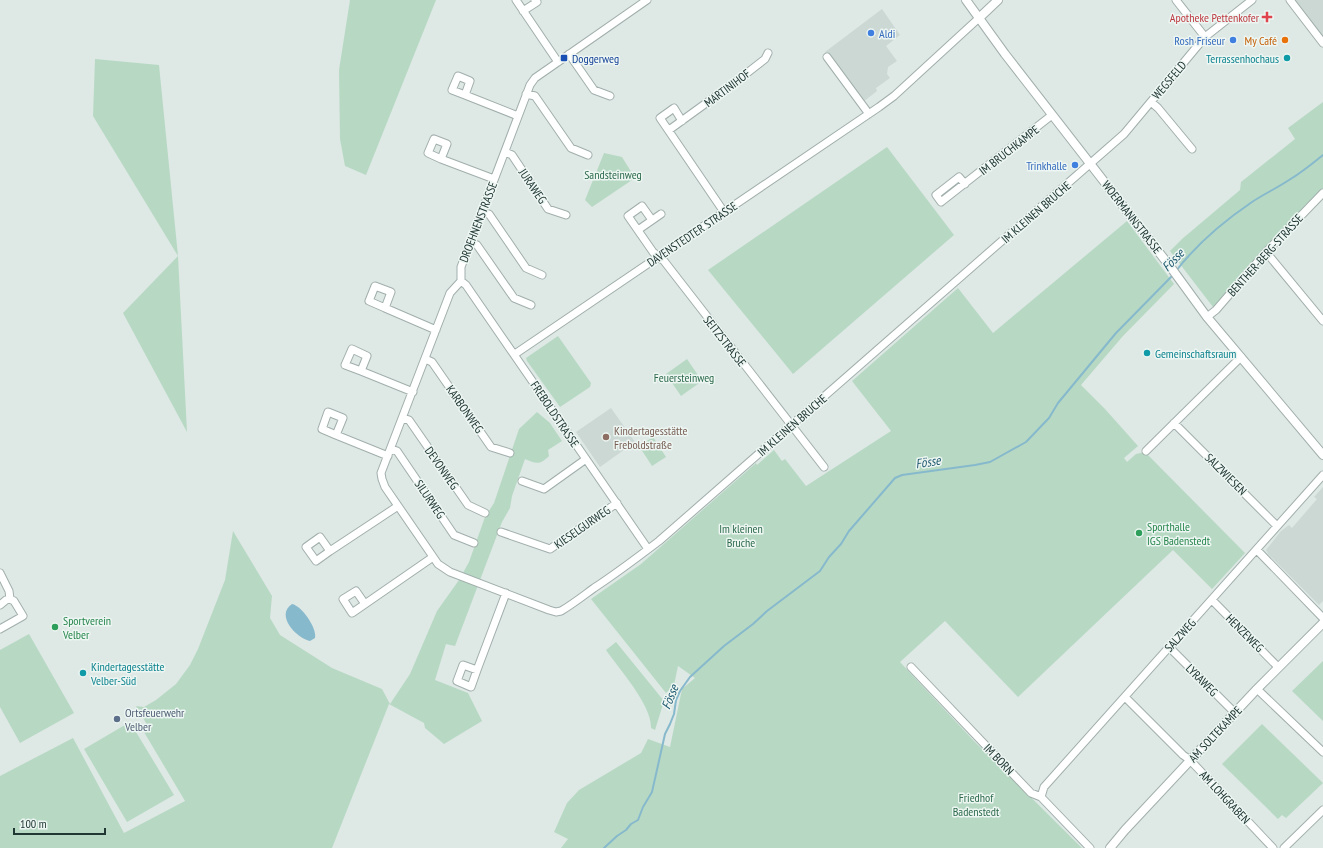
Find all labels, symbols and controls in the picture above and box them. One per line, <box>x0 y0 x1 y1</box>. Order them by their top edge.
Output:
place label: Apotheke Pettenkofer <box>1170 10 1260 25</box>
marker: Apotheke Pettenkofer <box>1262 12 1272 22</box>
place label: Aldi <box>879 26 895 41</box>
marker: Aldi <box>866 28 876 38</box>
place label: Rosh Friseur <box>1174 33 1226 48</box>
place label: My Café <box>1245 33 1277 48</box>
marker: Rosh Friseur <box>1228 35 1238 45</box>
marker: My Café <box>1280 35 1290 45</box>
place label: Doggerweg <box>572 51 619 66</box>
place label: Terrassenhochaus <box>1206 51 1279 66</box>
marker: Doggerweg <box>559 53 569 63</box>
marker: Terrassenhochaus <box>1282 53 1292 63</box>
street label: WEGSFELD <box>1149 58 1189 102</box>
street label: MARTINIHOF <box>701 66 753 110</box>
street label: IM BRUCHKAMPE <box>976 122 1042 178</box>
place label: Trinkhalle <box>1026 158 1067 173</box>
marker: Trinkhalle <box>1070 160 1080 170</box>
street label: JURAWEG <box>515 165 550 206</box>
park label: Sandsteinweg <box>584 167 642 182</box>
street label: WOERMANNSTRASSE <box>1099 177 1165 257</box>
street label: IM KLEINEN BRUCHE <box>998 178 1074 246</box>
street label: DROEHNENSTRASSE <box>456 180 500 264</box>
street label: DAVENSTEDTER STRASSE <box>644 198 740 270</box>
street label: BENTHER-BERG-STRASSE <box>1224 211 1306 299</box>
water label: Fösse <box>1158 244 1189 275</box>
street label: SEITZSTRASSE <box>700 313 750 369</box>
place label: Gemeinschaftsraum <box>1155 346 1237 361</box>
marker: Gemeinschaftsraum <box>1142 348 1152 358</box>
park label: Feuersteinweg <box>654 370 714 385</box>
street label: FREBOLDSTRASSE <box>527 378 583 450</box>
street label: KARBONWEG <box>443 382 487 436</box>
street label: IM KLEINEN BRUCHE <box>754 391 830 459</box>
place label: Kindertagesstätte Freboldstraße <box>614 423 687 452</box>
marker: Kindertagesstätte Freboldstraße <box>601 432 611 442</box>
street label: DEVONWEG <box>422 444 462 492</box>
street label: SALZWIESEN <box>1202 450 1250 498</box>
water label: Fösse <box>914 451 943 472</box>
street label: SILURWEG <box>412 477 448 521</box>
street label: KIESELGURWEG <box>551 502 613 552</box>
place label: Sporthalle IGS Badenstedt <box>1147 519 1211 548</box>
park label: Im kleinen Bruche <box>719 521 763 550</box>
marker: Sporthalle IGS Badenstedt <box>1134 528 1144 538</box>
street label: HENZEWEG <box>1223 611 1267 655</box>
place label: Sportverein Velber <box>62 613 111 642</box>
street label: SALZWEG <box>1161 615 1199 655</box>
marker: Sportverein Velber <box>50 622 60 632</box>
place label: Kindertagesstätte Velber-Süd <box>90 659 164 688</box>
street label: LYRAWEG <box>1183 661 1221 699</box>
marker: Kindertagesstätte Velber-Süd <box>78 668 88 678</box>
water label: Fösse <box>657 681 683 712</box>
street label: AM SOLTEKAMPE <box>1185 703 1245 765</box>
place label: Ortsfeuerwehr Velber <box>124 705 185 734</box>
marker: Ortsfeuerwehr Velber <box>112 714 122 724</box>
street label: IM BORN <box>981 740 1017 778</box>
street label: AM LOHGRABEN <box>1196 767 1254 827</box>
park label: Friedhof Badenstedt <box>953 790 1000 819</box>
scale bar <box>14 810 105 836</box>
text: 100 m <box>20 816 47 831</box>

